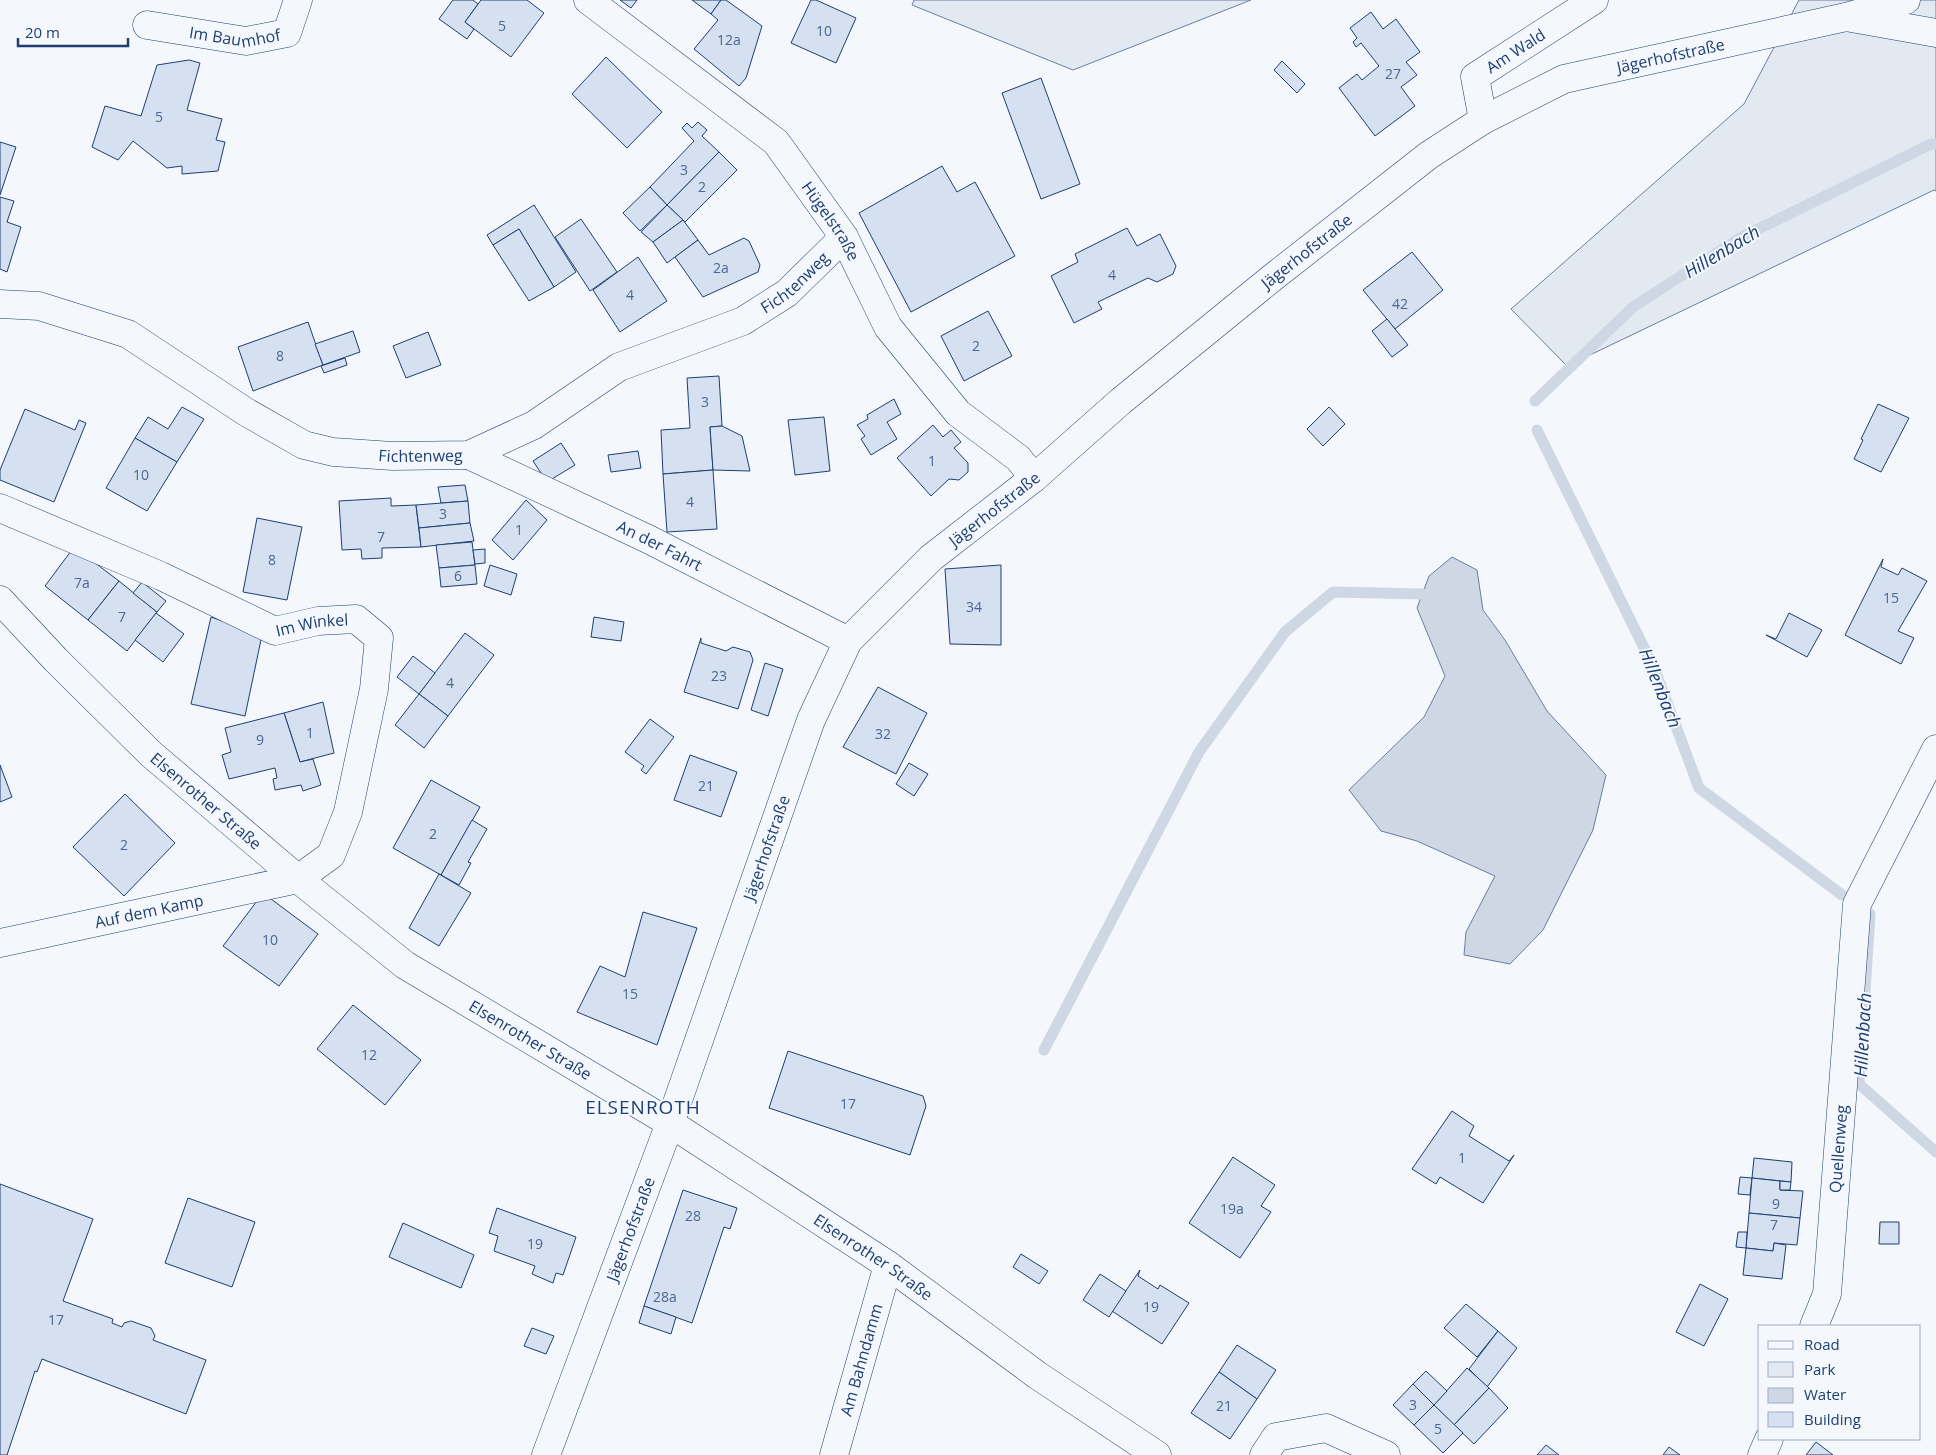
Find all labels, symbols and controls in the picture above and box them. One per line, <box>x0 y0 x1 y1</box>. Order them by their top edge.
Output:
scale bar <box>18 15 128 47</box>
house number: 5 <box>498 16 506 35</box>
street label: Im Baumhof <box>188 21 284 53</box>
house number: 10 <box>816 21 832 40</box>
text: 20 m <box>25 22 60 42</box>
street label: Am Wald <box>1482 23 1549 78</box>
house number: 12a <box>717 30 741 49</box>
street label: Jägerhofstraße <box>1613 33 1727 79</box>
house number: 27 <box>1385 64 1401 83</box>
house number: 5 <box>155 107 163 126</box>
house number: 3 <box>680 160 688 179</box>
house number: 2 <box>698 177 706 196</box>
street label: Hügelstraße <box>797 177 865 264</box>
street label: Jägerhofstraße <box>1255 208 1356 295</box>
water label: Hillenbach <box>1679 219 1764 283</box>
street label: Fichtenweg <box>756 247 834 318</box>
house number: 2a <box>713 258 729 277</box>
house number: 4 <box>1108 265 1116 284</box>
house number: 4 <box>626 285 634 304</box>
house number: 42 <box>1392 294 1408 313</box>
house number: 2 <box>972 336 980 355</box>
house number: 8 <box>276 346 284 365</box>
house number: 3 <box>701 392 709 411</box>
street label: Fichtenweg <box>378 444 463 467</box>
house number: 1 <box>928 451 936 470</box>
house number: 10 <box>133 465 149 484</box>
street label: Jägerhofstraße <box>942 467 1045 553</box>
house number: 4 <box>686 492 694 511</box>
house number: 3 <box>439 504 447 523</box>
street label: An der Fahrt <box>613 515 706 576</box>
house number: 1 <box>515 520 523 539</box>
house number: 7 <box>377 527 385 546</box>
house number: 8 <box>268 550 276 569</box>
house number: 6 <box>454 566 462 585</box>
house number: 7a <box>74 573 90 592</box>
house number: 15 <box>1883 588 1899 607</box>
house number: 34 <box>966 597 982 616</box>
house number: 7 <box>118 607 126 626</box>
street label: Im Winkel <box>273 608 349 642</box>
water label: Hillenbach <box>1634 644 1688 731</box>
house number: 23 <box>711 666 727 685</box>
house number: 4 <box>446 673 454 692</box>
house number: 1 <box>306 723 314 742</box>
house number: 32 <box>875 724 891 743</box>
house number: 9 <box>256 730 264 749</box>
street label: Elsenrother Straße <box>146 747 266 854</box>
house number: 21 <box>698 776 714 795</box>
street label: Jägerhofstraße <box>737 792 795 905</box>
house number: 2 <box>429 824 437 843</box>
house number: 2 <box>120 835 128 854</box>
street label: Auf dem Kamp <box>93 889 205 933</box>
house number: 10 <box>262 930 278 949</box>
house number: 15 <box>622 984 638 1003</box>
water label: Hillenbach <box>1848 992 1876 1078</box>
street label: Elsenrother Straße <box>465 995 596 1085</box>
house number: 12 <box>361 1045 377 1064</box>
district label: ELSENROTH <box>585 1094 701 1120</box>
house number: 17 <box>840 1094 856 1113</box>
street label: Quellenweg <box>1824 1104 1853 1194</box>
house number: 1 <box>1458 1148 1466 1167</box>
street label: Jägerhofstraße <box>600 1174 660 1286</box>
house number: 9 <box>1772 1194 1780 1213</box>
house number: 19a <box>1220 1199 1244 1218</box>
house number: 28 <box>685 1206 701 1225</box>
street label: Elsenrother Straße <box>810 1209 937 1305</box>
house number: 7 <box>1770 1215 1778 1234</box>
house number: 19 <box>527 1234 543 1253</box>
house number: 28a <box>653 1287 677 1306</box>
house number: 19 <box>1143 1297 1159 1316</box>
street label: Am Bahndamm <box>835 1301 888 1419</box>
house number: 17 <box>48 1310 64 1329</box>
legend <box>1758 1325 1921 1440</box>
text: Road <box>1804 1334 1840 1354</box>
text: Park <box>1804 1359 1835 1379</box>
text: Water <box>1804 1384 1846 1404</box>
house number: 3 <box>1409 1395 1417 1414</box>
house number: 21 <box>1216 1396 1232 1415</box>
text: Building <box>1804 1409 1861 1429</box>
house number: 5 <box>1434 1419 1442 1438</box>

